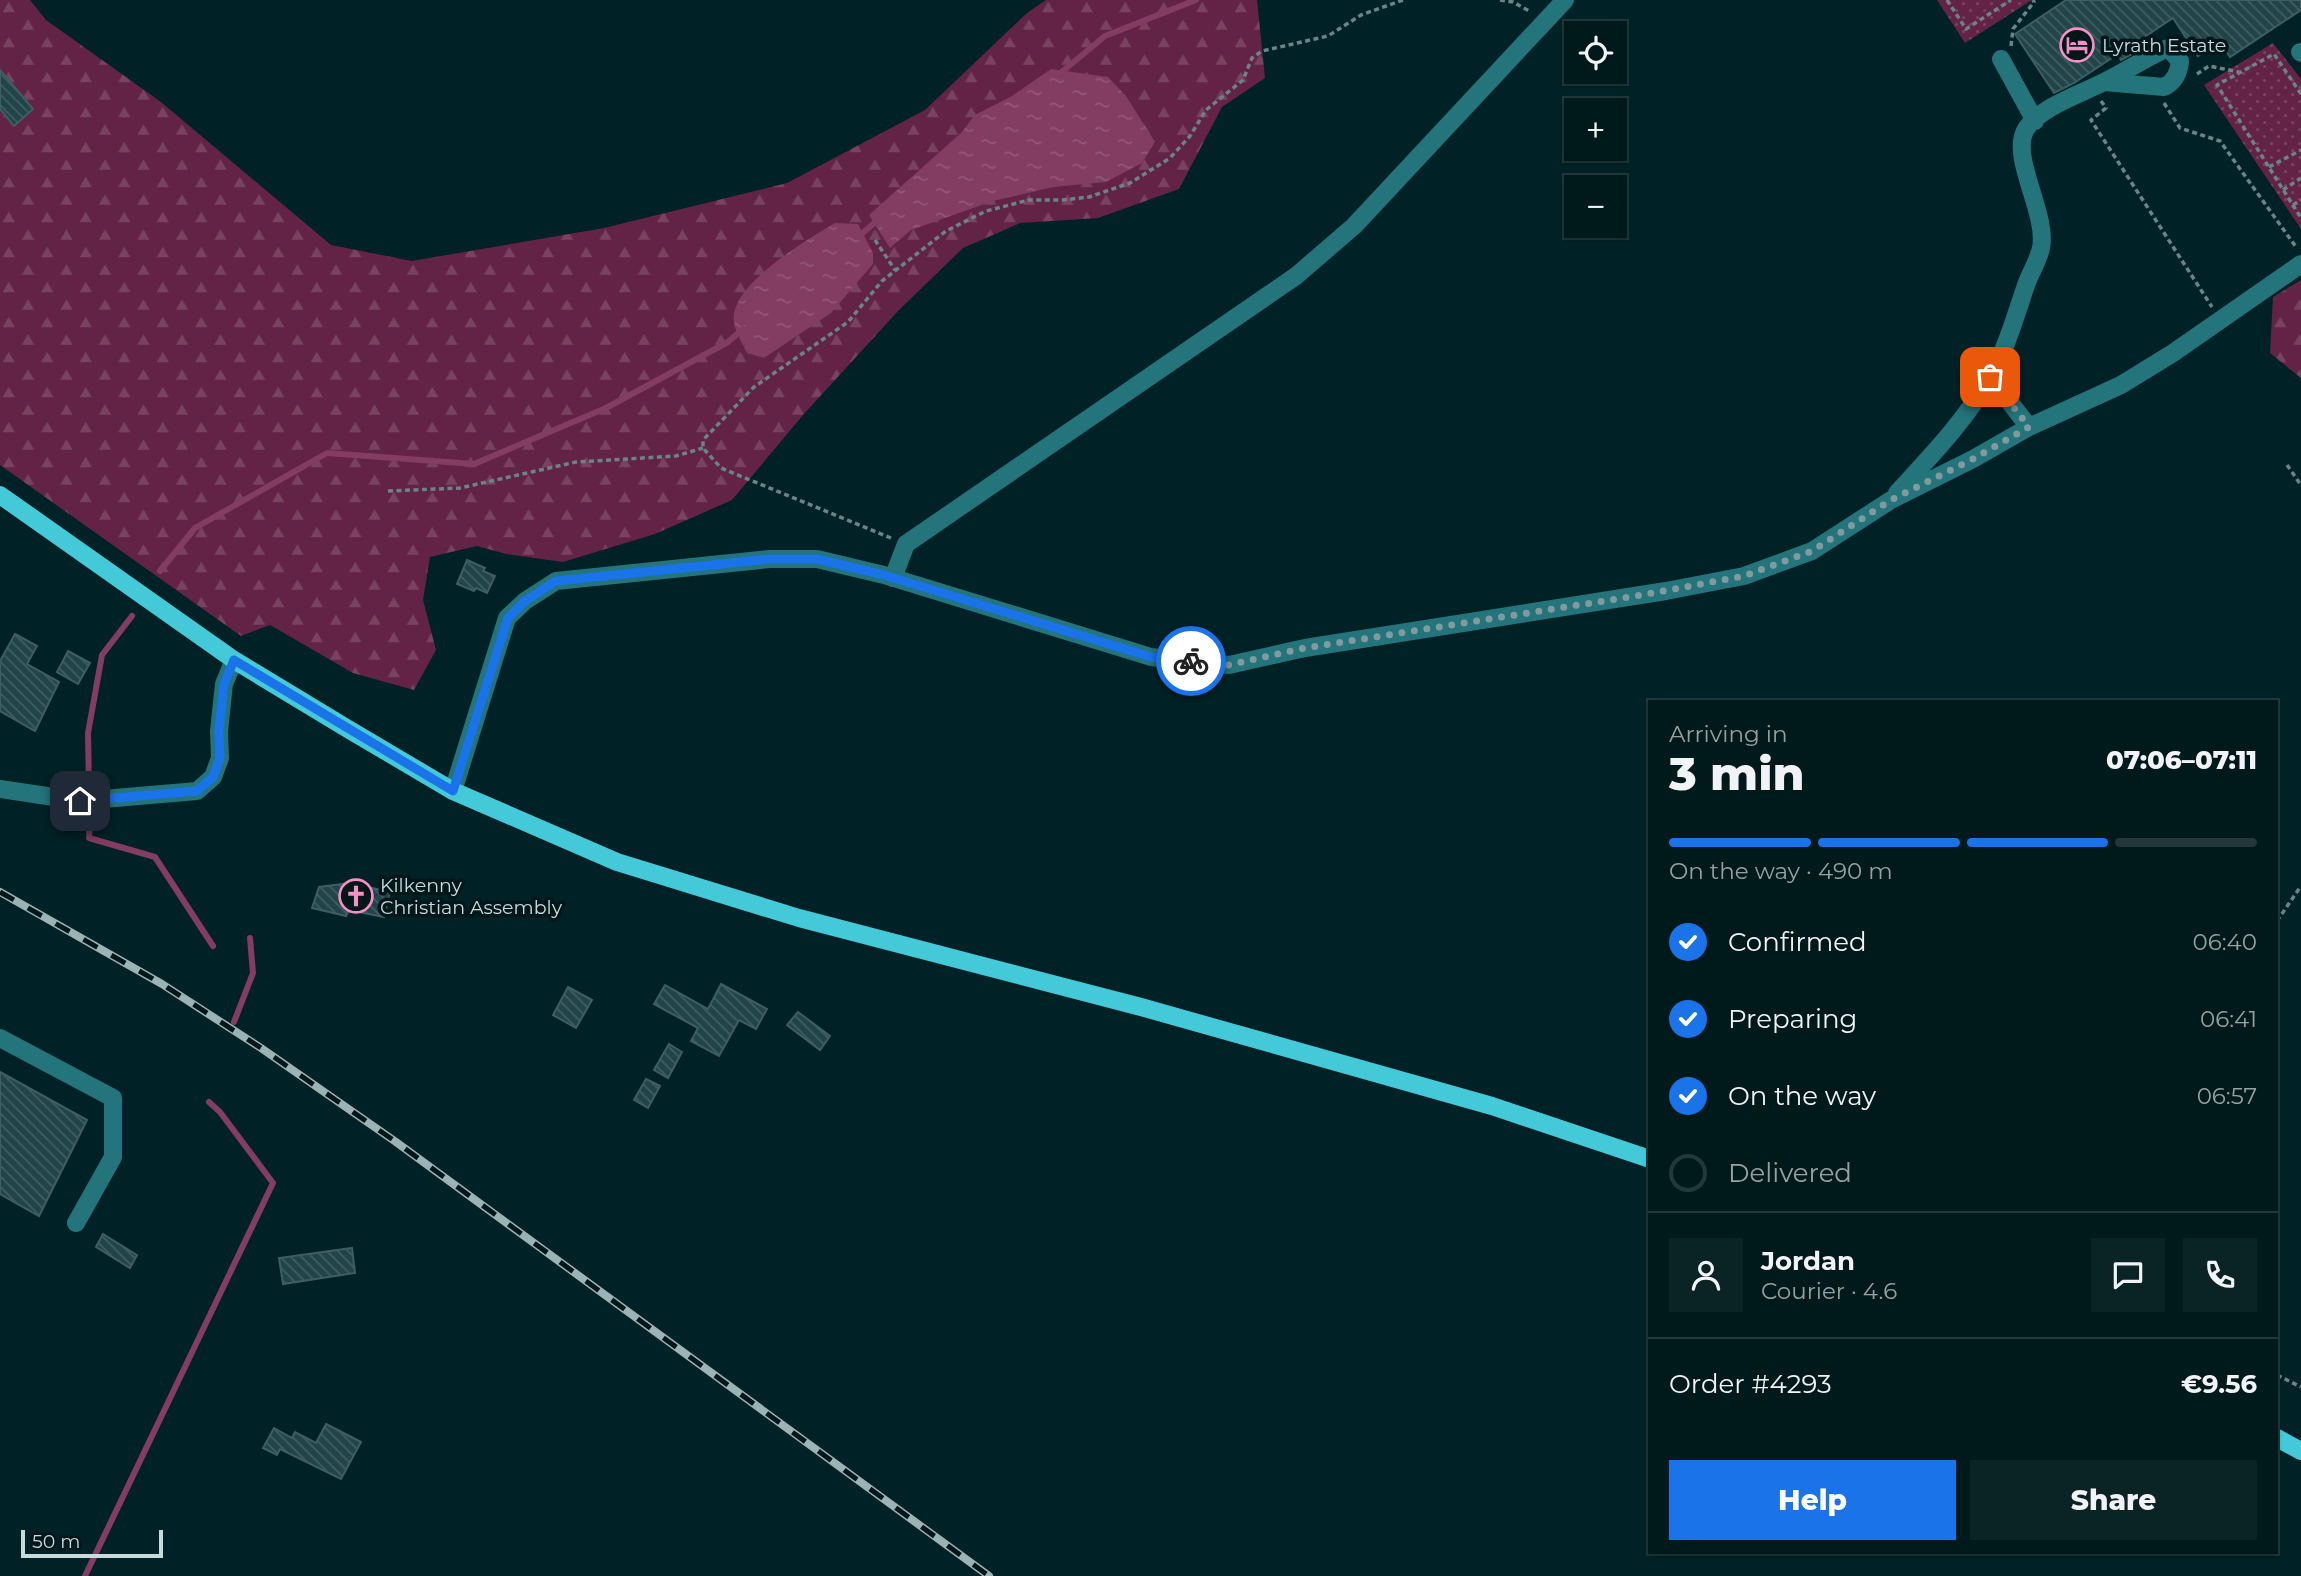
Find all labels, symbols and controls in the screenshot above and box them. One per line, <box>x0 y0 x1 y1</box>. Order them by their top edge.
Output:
map controls <box>1564 21 1627 238</box>
button: locate <box>1564 21 1627 84</box>
hotel icon: Lyrath Estate <box>2058 26 2096 64</box>
place label: Lyrath Estate <box>2102 34 2226 57</box>
button: + <box>1564 98 1627 161</box>
button: − <box>1564 175 1627 238</box>
pin <box>1960 347 2020 407</box>
icon: bag <box>1971 358 2009 396</box>
courier <box>1156 626 1226 696</box>
icon: bike <box>1172 642 1210 680</box>
text: Arriving in <box>1669 720 1788 748</box>
text: 07:06–07:11 <box>2106 744 2257 776</box>
text: 3 min <box>1669 745 1805 802</box>
pin <box>50 771 110 831</box>
icon: home <box>61 782 99 820</box>
text: On the way · 490 m <box>1669 857 1893 885</box>
place label: Kilkenny Christian Assembly <box>380 874 563 919</box>
church icon: Kilkenny Christian Assembly <box>337 877 375 915</box>
icon: check <box>1669 923 1707 961</box>
text: Confirmed <box>1728 926 1867 958</box>
text: 06:40 <box>2192 928 2257 956</box>
icon: check <box>1669 1000 1707 1038</box>
text: Preparing <box>1728 1003 1857 1035</box>
text: 06:41 <box>2200 1005 2257 1033</box>
icon: check <box>1669 1077 1707 1115</box>
text: On the way <box>1728 1080 1876 1112</box>
text: 06:57 <box>2197 1082 2257 1110</box>
text: Delivered <box>1728 1157 1852 1189</box>
button: person <box>1669 1238 1743 1312</box>
button: chat <box>2091 1238 2165 1312</box>
button: phone <box>2183 1238 2257 1312</box>
text: Jordan <box>1761 1245 1855 1277</box>
text: Courier · 4.6 <box>1761 1277 1897 1305</box>
text: Order #4293 <box>1669 1368 1832 1400</box>
text: €9.56 <box>2181 1368 2257 1400</box>
button: Help <box>1669 1460 1956 1540</box>
button: Share <box>1970 1460 2257 1540</box>
scale bar <box>21 1527 163 1559</box>
text: 50 m <box>32 1530 80 1553</box>

